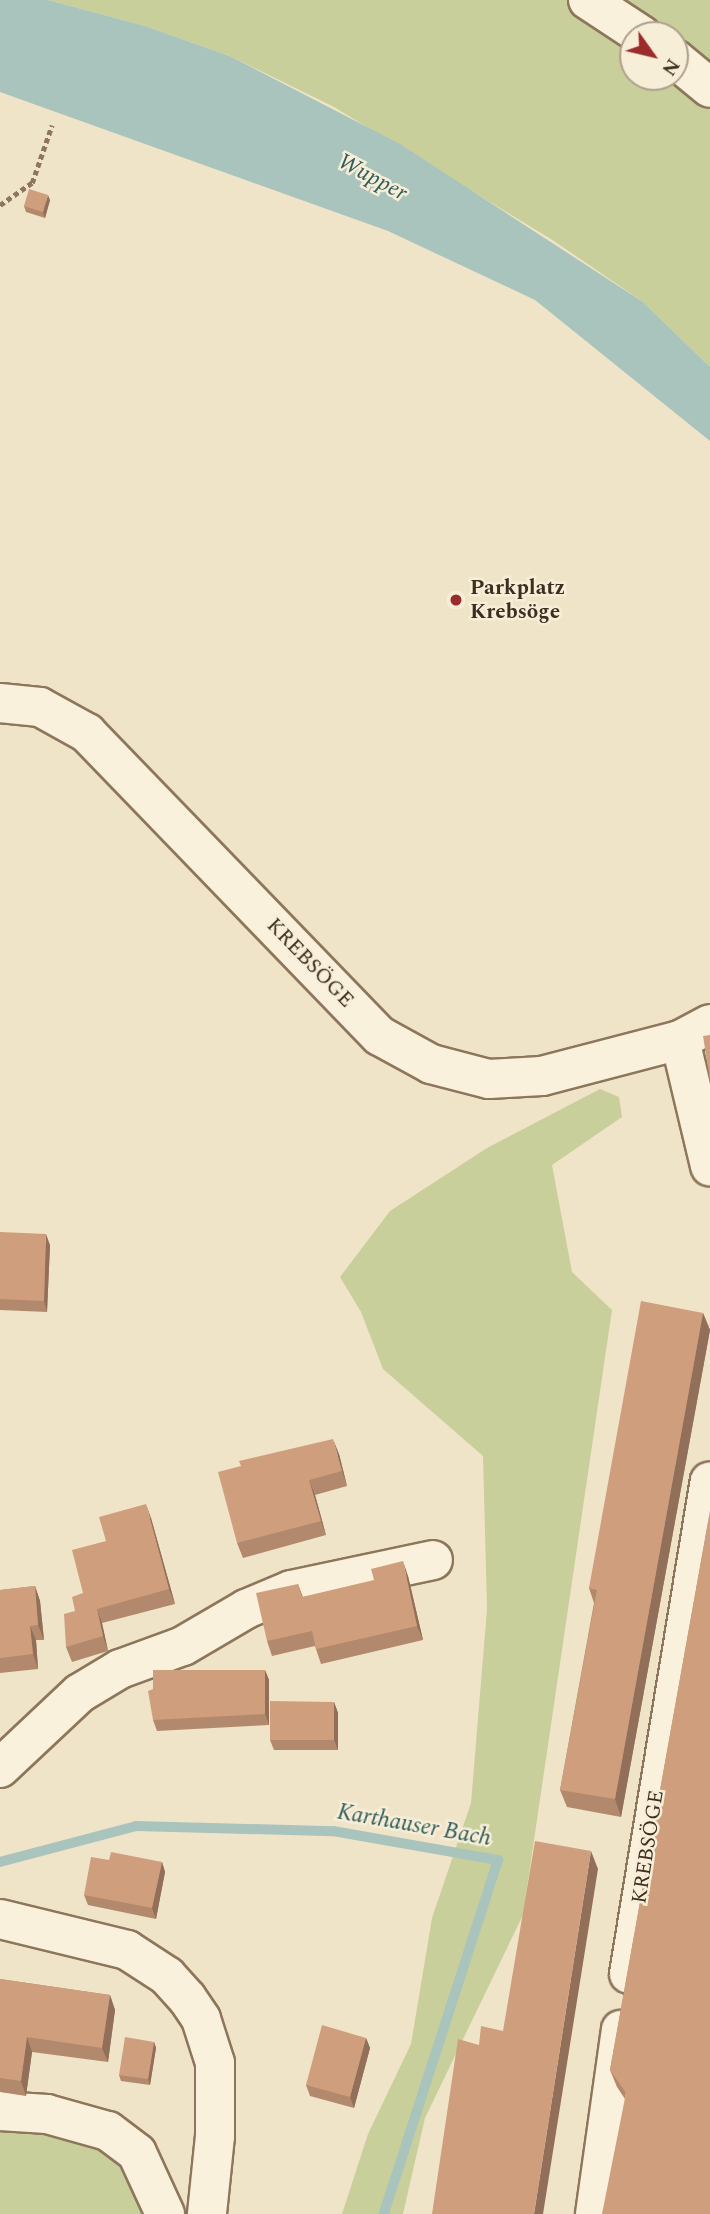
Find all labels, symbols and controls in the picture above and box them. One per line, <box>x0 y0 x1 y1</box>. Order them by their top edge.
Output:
north arrow <box>619 21 689 91</box>
text: N <box>654 52 687 81</box>
water label: Wupper <box>333 148 411 208</box>
place label: Parkplatz Krebsöge <box>470 575 565 625</box>
marker: Parkplatz Krebsöge <box>448 592 464 608</box>
street label: KREBSÖGE <box>261 913 359 1013</box>
street label: KREBSÖGE <box>627 1788 669 1906</box>
water label: Karthauser Bach <box>335 1799 493 1853</box>

